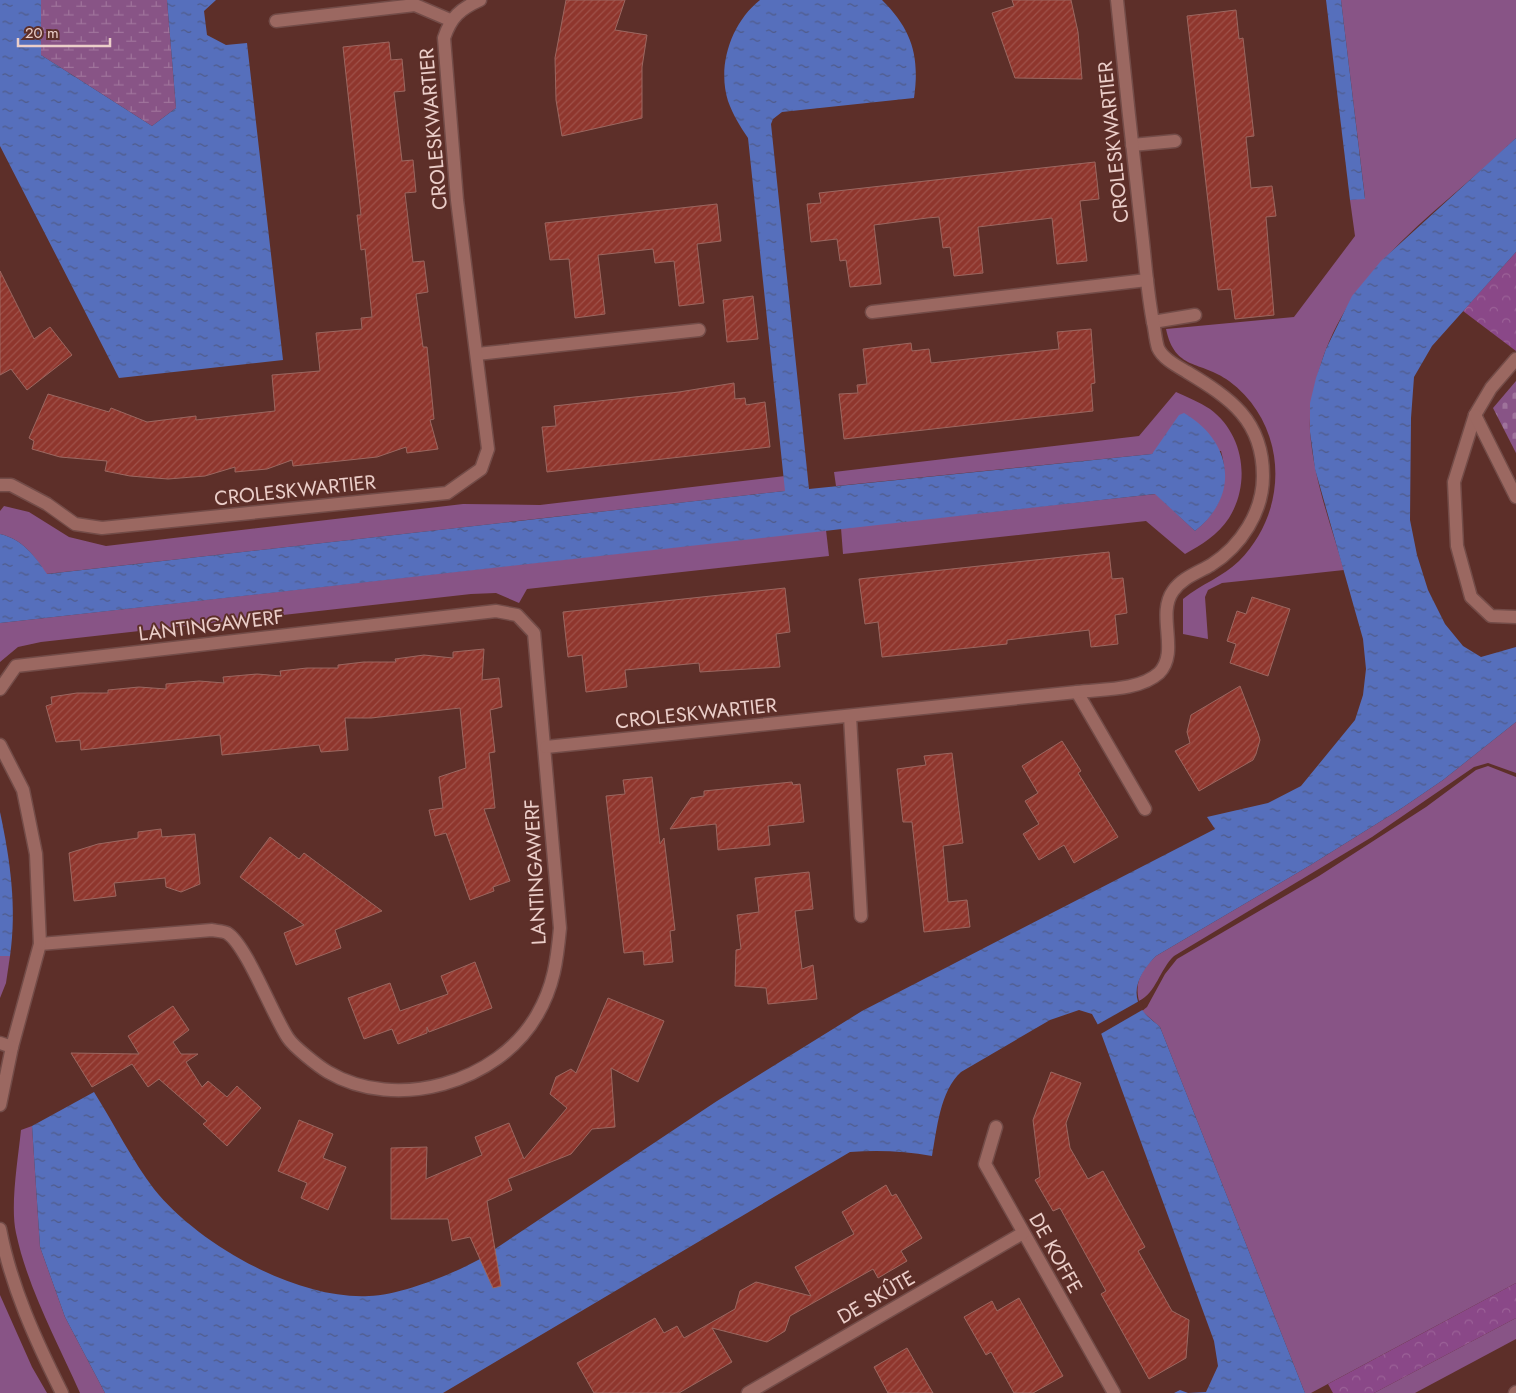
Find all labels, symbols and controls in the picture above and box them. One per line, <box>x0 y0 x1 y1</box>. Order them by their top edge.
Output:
scale bar <box>18 15 110 47</box>
text: 20 m <box>25 22 59 44</box>
street label: CROLESKWARTIER <box>412 47 455 211</box>
street label: CROLESKWARTIER <box>1091 60 1136 224</box>
street label: CROLESKWARTIER <box>213 468 377 513</box>
street label: LANTINGAWERF <box>137 602 285 649</box>
street label: CROLESKWARTIER <box>614 691 778 736</box>
street label: LANTINGAWERF <box>517 798 554 946</box>
street label: DE KOFFE <box>1022 1208 1090 1299</box>
street label: DE SKÛTE <box>832 1263 921 1331</box>

